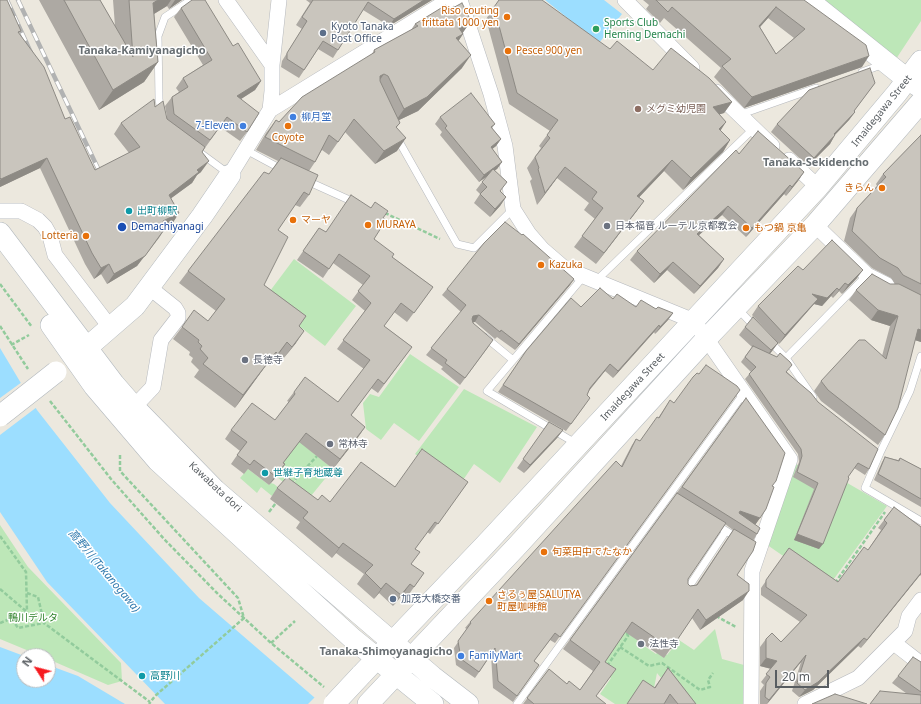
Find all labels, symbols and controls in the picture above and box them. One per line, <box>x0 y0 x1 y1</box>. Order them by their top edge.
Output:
place label: Riso couting frittata 1000 yen <box>422 5 499 28</box>
marker: Riso couting frittata 1000 yen <box>502 12 512 22</box>
place label: Sports Club Heming Demachi <box>604 17 685 40</box>
place label: Kyoto Tanaka Post Office <box>331 21 394 44</box>
marker: Sports Club Heming Demachi <box>591 24 601 34</box>
marker: Kyoto Tanaka Post Office <box>318 28 328 38</box>
district label: Tanaka-Kamiyanagicho <box>78 44 206 58</box>
place label: Pesce 900 yen <box>516 45 582 57</box>
marker: Pesce 900 yen <box>503 46 513 56</box>
street label: Imaidegawa Street <box>849 73 915 149</box>
place label: メグミ幼児園 <box>646 103 706 115</box>
marker: メグミ幼児園 <box>633 104 643 114</box>
place label: 柳月堂 <box>301 111 331 123</box>
marker: 柳月堂 <box>288 112 298 122</box>
place label: 7-Eleven <box>196 120 235 132</box>
marker: 7-Eleven <box>238 121 248 131</box>
marker: Coyote <box>283 121 293 131</box>
place label: Coyote <box>272 132 304 144</box>
district label: Tanaka-Sekidencho <box>763 156 869 170</box>
place label: きらん <box>844 182 874 194</box>
marker: きらん <box>877 183 887 193</box>
place label: 出町柳駅 <box>137 205 177 217</box>
marker: 出町柳駅 <box>124 206 134 216</box>
place label: マーヤ <box>301 214 331 226</box>
marker: マーヤ <box>288 215 298 225</box>
place label: MURAYA <box>376 219 416 231</box>
marker: MURAYA <box>363 220 373 230</box>
place label: 日本福音 ルーテル京都教会 <box>615 220 738 232</box>
marker: Demachiyanagi <box>116 221 128 233</box>
place label: Demachiyanagi <box>131 221 204 233</box>
marker: 日本福音 ルーテル京都教会 <box>602 221 612 231</box>
place label: もつ鍋 京亀 <box>754 222 807 234</box>
marker: もつ鍋 京亀 <box>741 223 751 233</box>
place label: Lotteria <box>42 230 78 242</box>
marker: Lotteria <box>81 231 91 241</box>
place label: Kazuka <box>549 259 583 271</box>
marker: Kazuka <box>536 260 546 270</box>
street label: Imaidegawa Street <box>598 351 668 423</box>
place label: 長徳寺 <box>253 354 283 366</box>
marker: 長徳寺 <box>240 355 250 365</box>
place label: 常林寺 <box>338 438 368 450</box>
marker: 常林寺 <box>325 439 335 449</box>
street label: Kawabata dori <box>186 460 244 514</box>
place label: 世継子育地蔵尊 <box>273 467 343 479</box>
marker: 世継子育地蔵尊 <box>260 468 270 478</box>
water label: 高野川 (Takanogawa) <box>65 527 143 615</box>
place label: 旬菜田中でたなか <box>552 546 632 558</box>
marker: 旬菜田中でたなか <box>539 547 549 557</box>
place label: さるぅ屋 SALUTYA 町屋咖啡館 <box>497 589 581 612</box>
place label: 加茂大橋交番 <box>401 593 461 605</box>
marker: 加茂大橋交番 <box>388 594 398 604</box>
marker: さるぅ屋 SALUTYA 町屋咖啡館 <box>484 596 494 606</box>
park label: 鴨川デルタ <box>8 612 58 624</box>
place label: 法性寺 <box>649 638 679 650</box>
marker: 法性寺 <box>636 639 646 649</box>
district label: Tanaka-Shimoyanagicho <box>319 645 453 659</box>
north arrow <box>16 648 56 688</box>
place label: FamilyMart <box>469 650 522 662</box>
marker: FamilyMart <box>456 651 466 661</box>
text: N <box>18 653 35 669</box>
scale bar <box>777 662 831 688</box>
text: 20 m <box>782 668 810 685</box>
place label: 高野川 <box>150 670 180 682</box>
marker: 高野川 <box>137 671 147 681</box>

